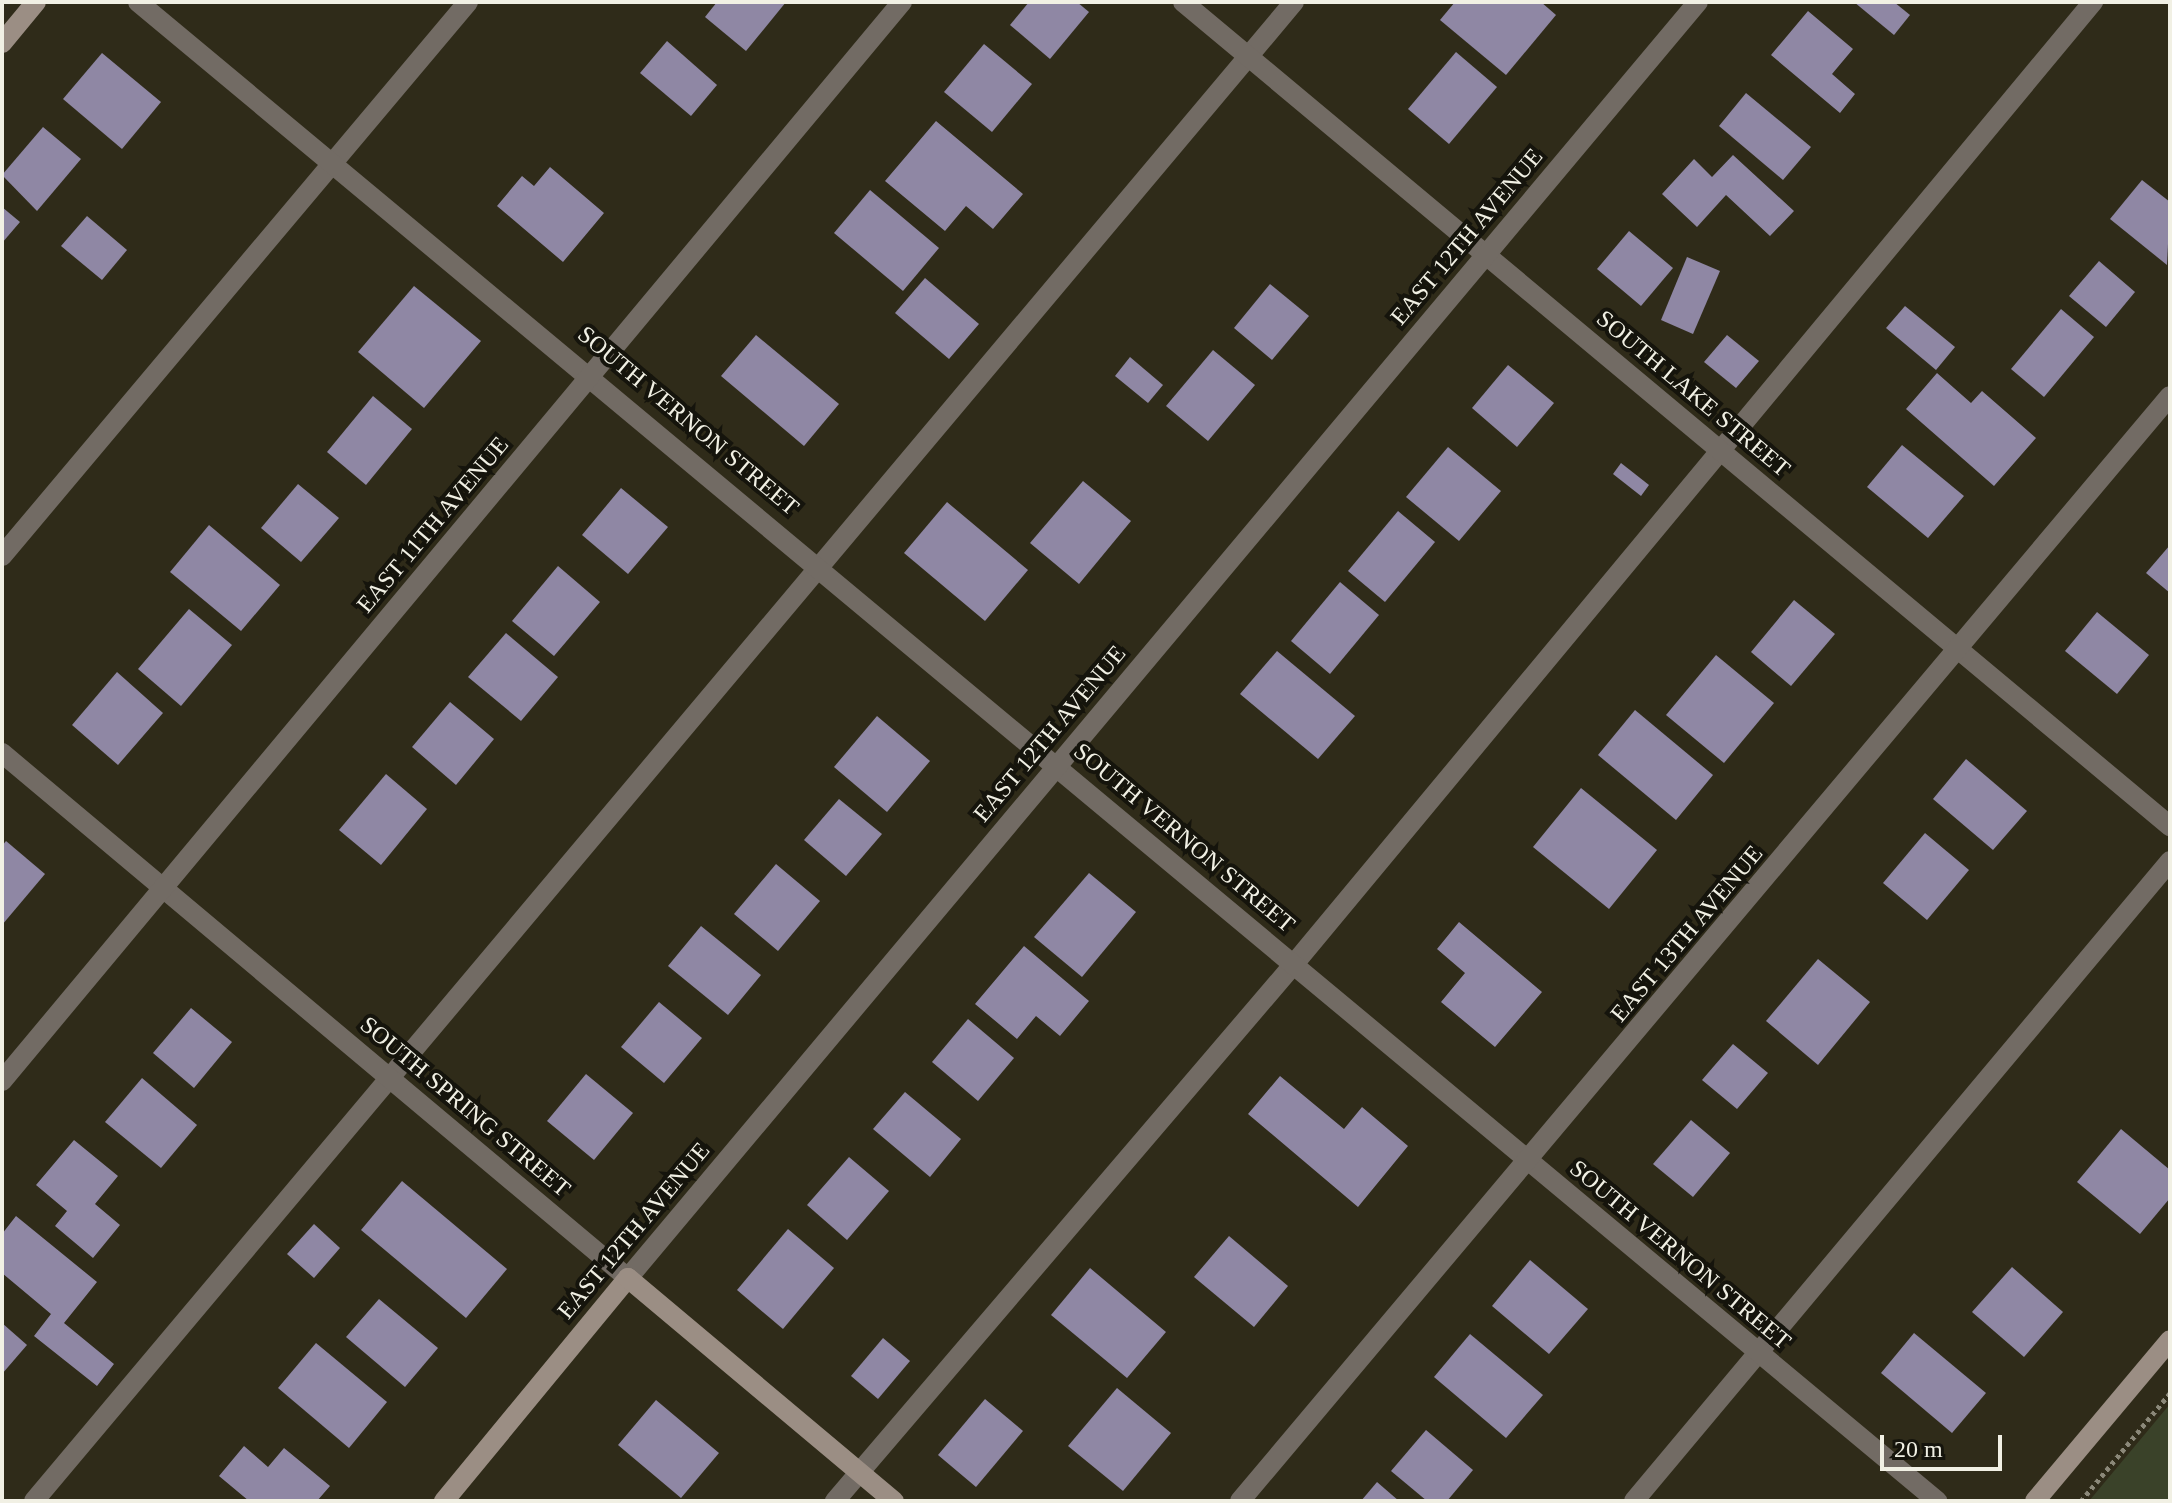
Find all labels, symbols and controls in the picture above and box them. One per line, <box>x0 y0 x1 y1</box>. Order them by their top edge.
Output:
street label: EAST 12TH AVENUE <box>1384 142 1550 332</box>
street label: SOUTH LAKE STREET <box>1590 305 1796 483</box>
street label: SOUTH VERNON STREET <box>571 320 805 522</box>
street label: EAST 11TH AVENUE <box>350 430 516 620</box>
street label: EAST 12TH AVENUE <box>967 639 1133 829</box>
street label: SOUTH VERNON STREET <box>1067 737 1301 939</box>
street label: EAST 13TH AVENUE <box>1604 839 1770 1029</box>
street label: SOUTH SPRING STREET <box>354 1011 576 1203</box>
street label: EAST 12TH AVENUE <box>551 1136 717 1326</box>
street label: SOUTH VERNON STREET <box>1563 1154 1797 1356</box>
scale bar <box>1884 1419 2006 1469</box>
text: 20 m <box>1894 1436 1943 1462</box>

